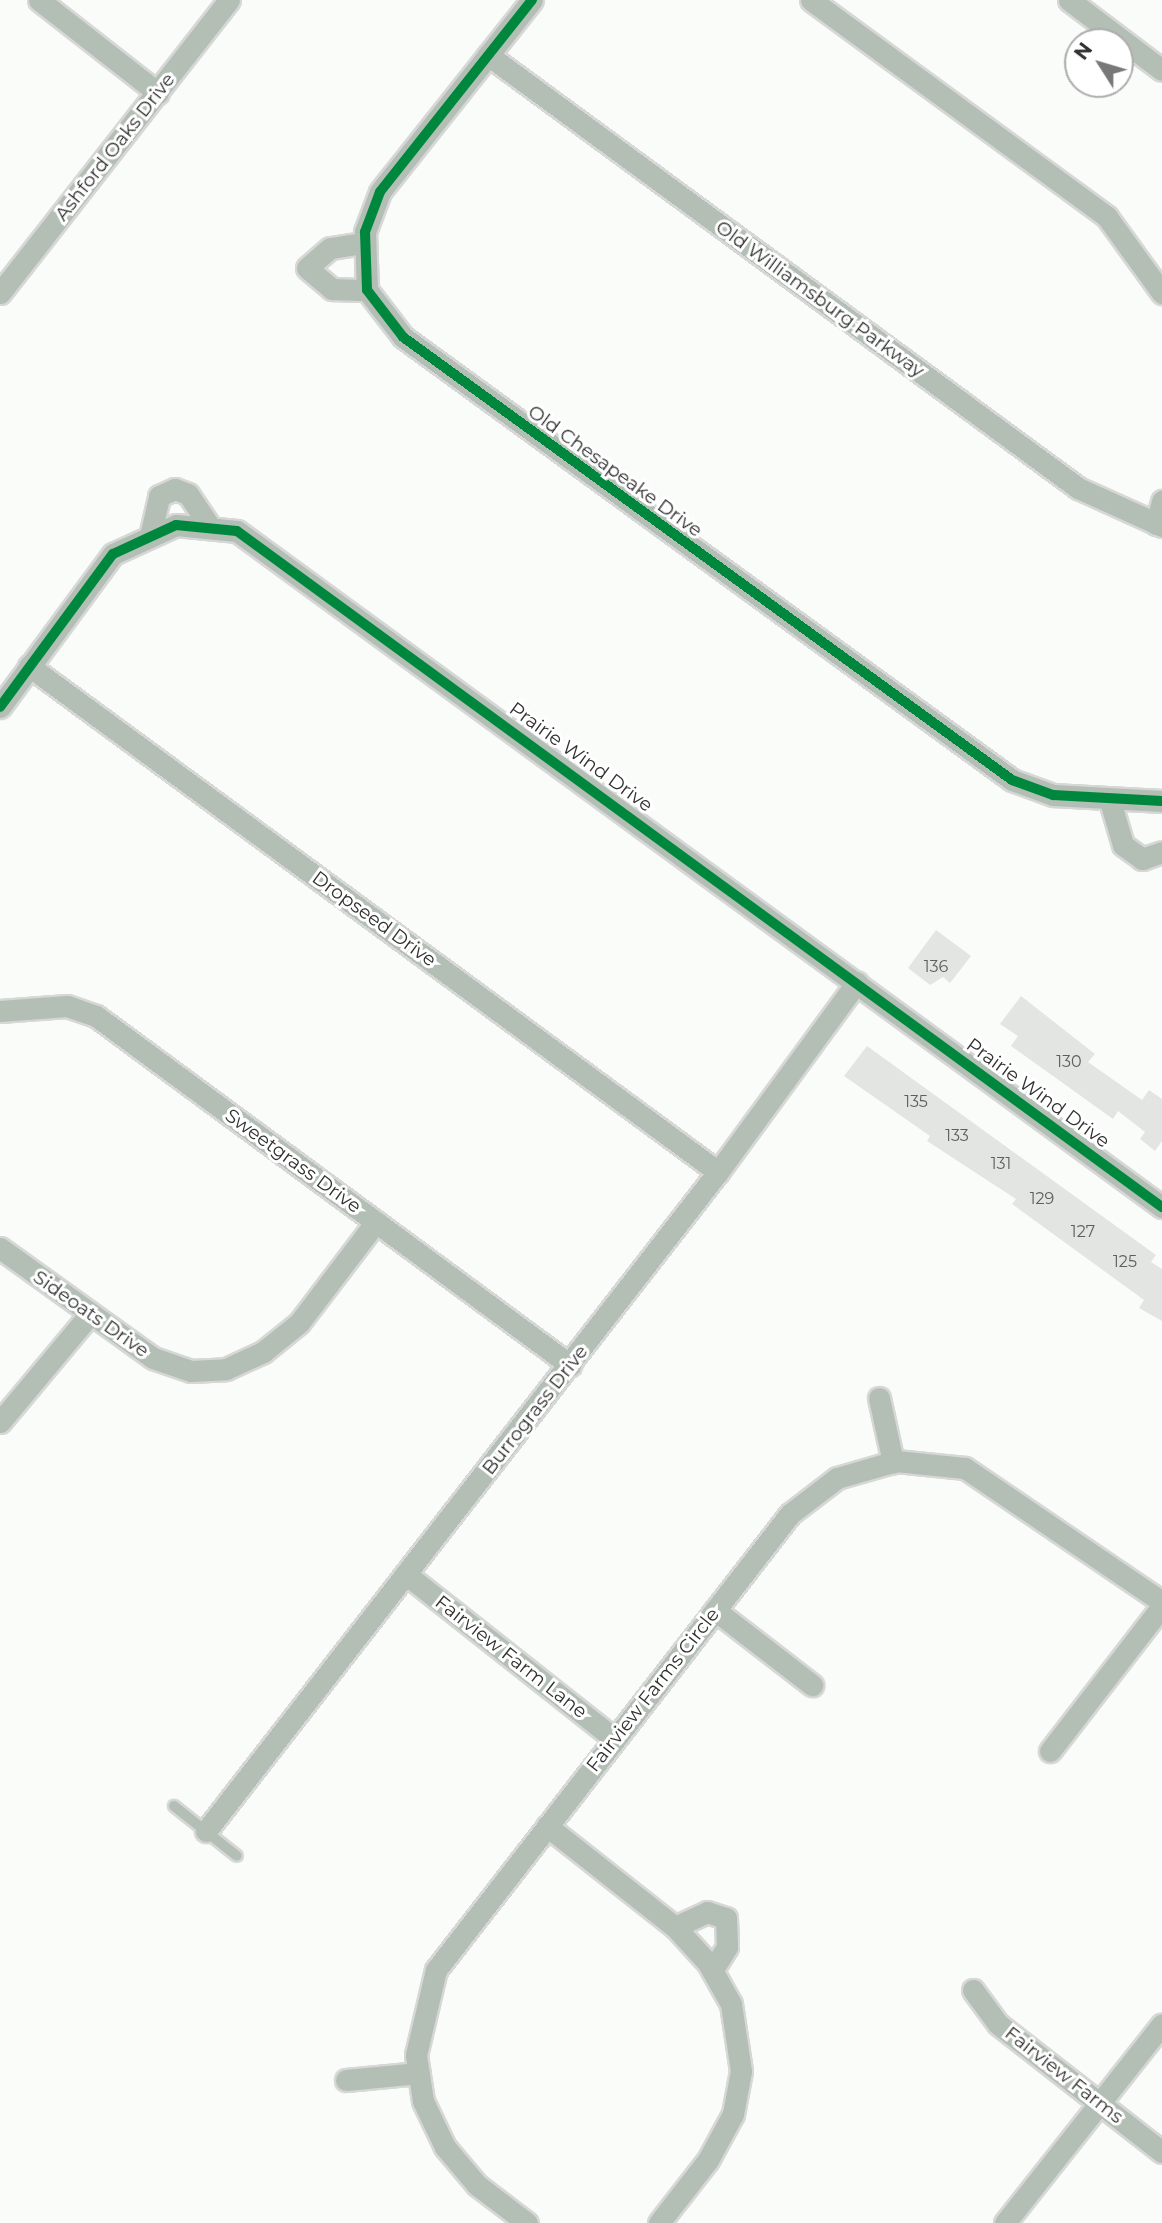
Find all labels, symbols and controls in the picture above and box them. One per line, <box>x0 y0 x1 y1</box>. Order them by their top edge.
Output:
north arrow <box>1064 28 1134 98</box>
text: N <box>1070 38 1097 64</box>
street label: Ashford Oaks Drive <box>50 69 180 225</box>
street label: Old Williamsburg Parkway <box>711 216 929 382</box>
street label: Old Chesapeake Drive <box>523 400 707 542</box>
street label: Prairie Wind Drive <box>505 697 657 817</box>
street label: Dropseed Drive <box>308 866 440 972</box>
house number: 136 <box>924 957 948 977</box>
street label: Prairie Wind Drive <box>962 1033 1114 1153</box>
house number: 130 <box>1056 1052 1082 1072</box>
house number: 135 <box>904 1092 928 1112</box>
street label: Sweetgrass Drive <box>221 1104 365 1218</box>
house number: 133 <box>945 1126 969 1146</box>
house number: 131 <box>991 1154 1011 1174</box>
house number: 129 <box>1030 1189 1054 1209</box>
house number: 127 <box>1071 1222 1095 1242</box>
house number: 125 <box>1113 1252 1137 1272</box>
street label: Sideoats Drive <box>29 1266 153 1362</box>
street label: Burrograss Drive <box>477 1341 593 1479</box>
street label: Fairview Farm Lane <box>431 1591 591 1723</box>
street label: Fairview Farms Circle <box>582 1603 724 1777</box>
street label: Fairview Farms <box>1000 2022 1128 2128</box>

